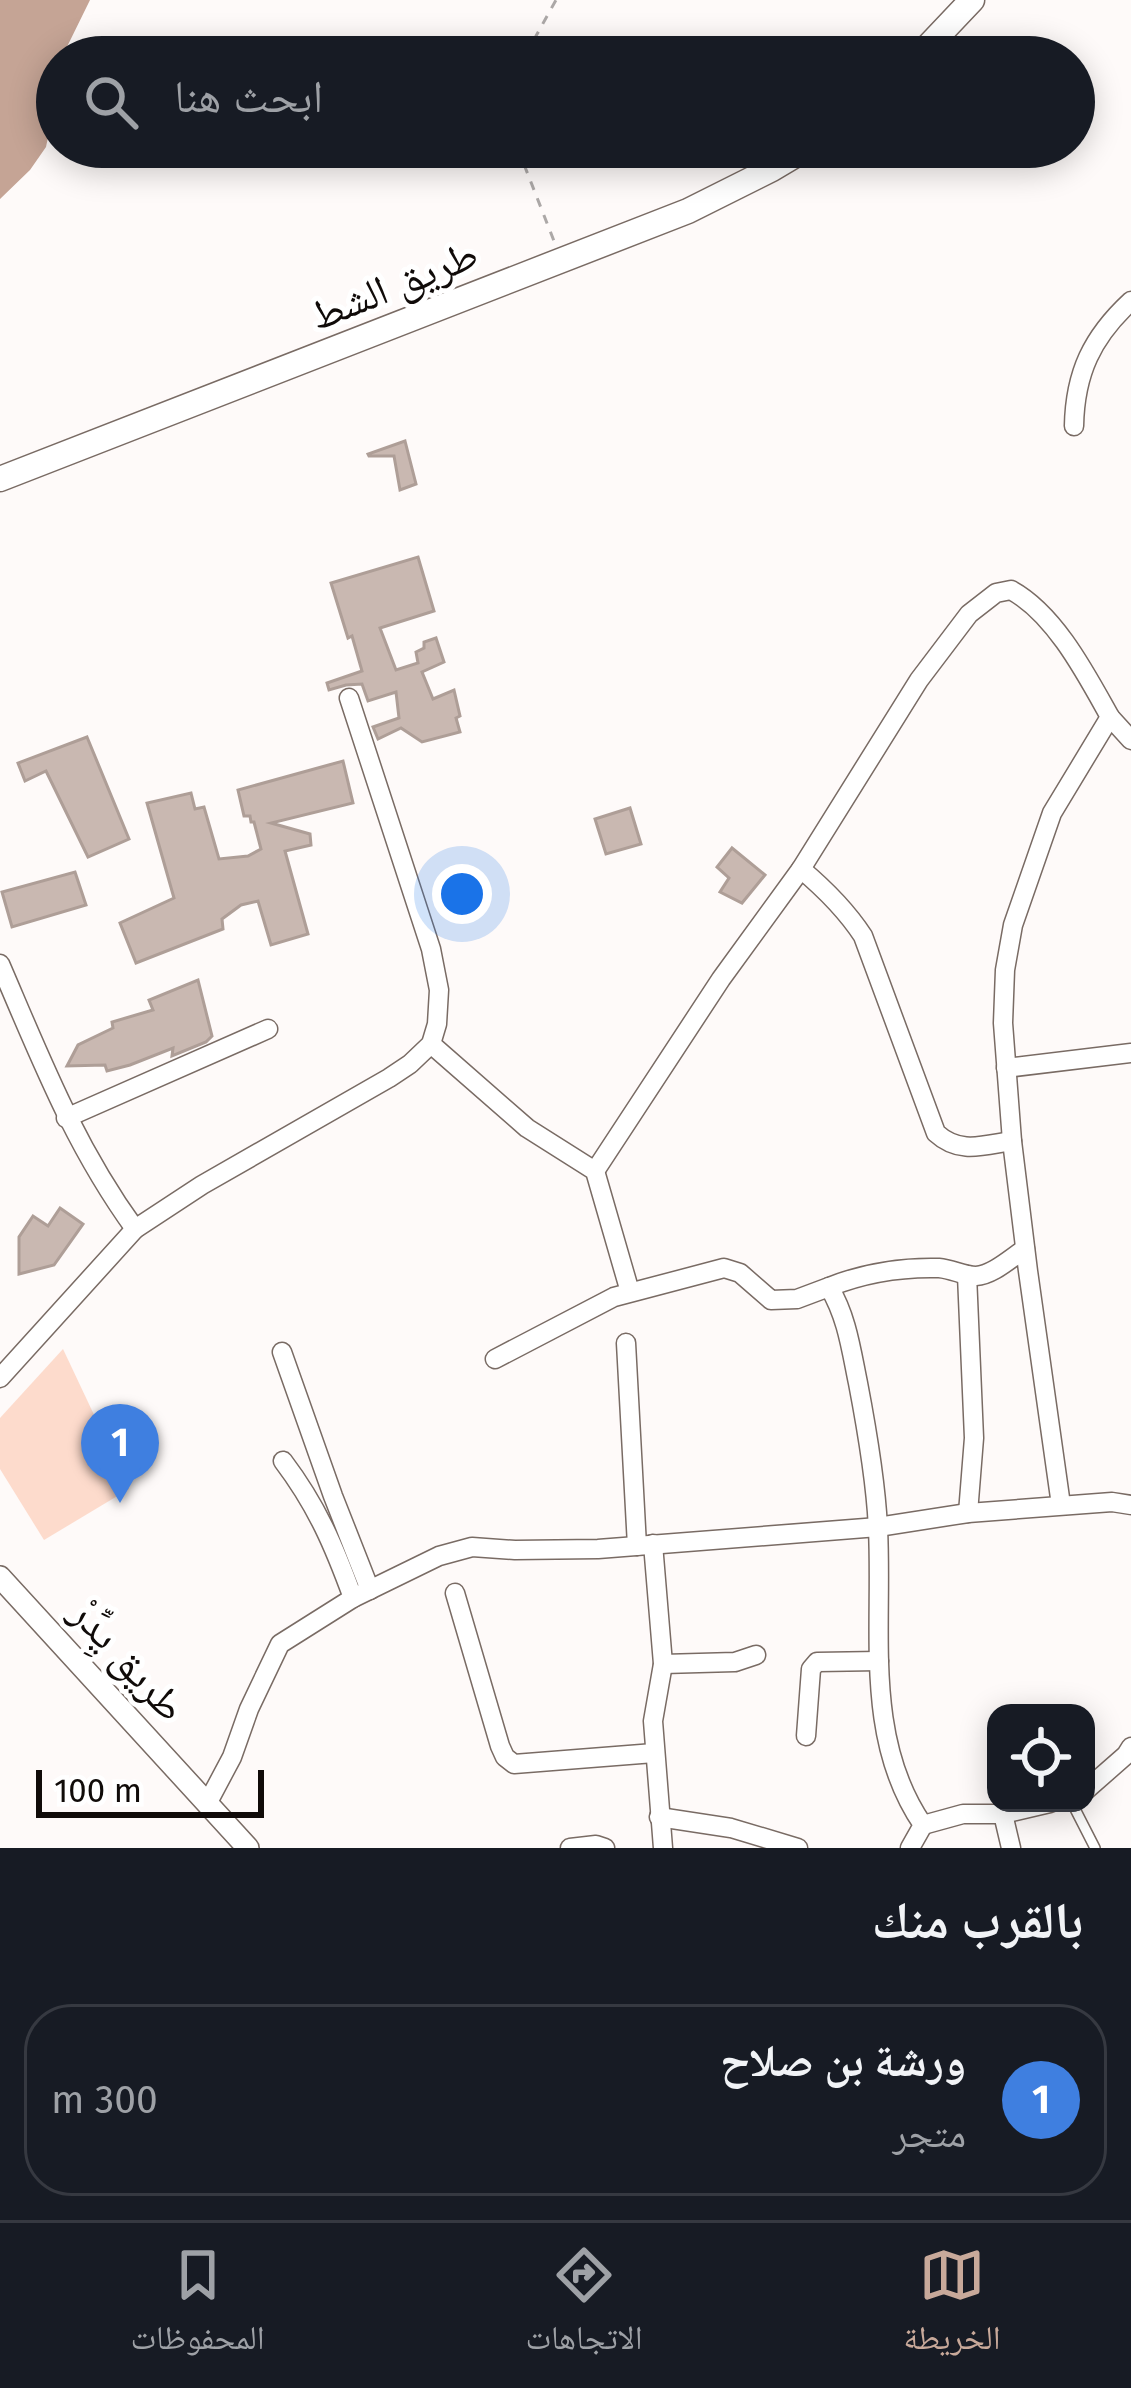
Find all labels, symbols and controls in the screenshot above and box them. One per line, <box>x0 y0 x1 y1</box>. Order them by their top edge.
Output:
search box <box>36 36 1095 168</box>
icon: search <box>78 69 144 135</box>
text: ابحث هنا <box>174 70 323 124</box>
street label: طريق الشط <box>303 229 485 341</box>
your location <box>432 864 492 924</box>
pin: 1 <box>81 1404 159 1503</box>
street label: طريق يِدِّرْ <box>56 1588 196 1734</box>
map controls <box>987 1704 1095 1812</box>
button: locate <box>987 1704 1095 1812</box>
scale bar <box>36 1764 264 1817</box>
text: 100 m <box>54 1771 142 1811</box>
text: بالقرب منك <box>872 1890 1083 1952</box>
text: ورشة بن صلاح <box>720 2034 966 2088</box>
text: 300 m <box>51 2077 158 2123</box>
text: 1 <box>1032 2077 1050 2123</box>
text: متجر <box>892 2111 966 2157</box>
tab: المحفوظات <box>130 2242 265 2370</box>
tab: الاتجاهات <box>525 2242 643 2370</box>
tab: الخريطة <box>903 2242 1001 2370</box>

